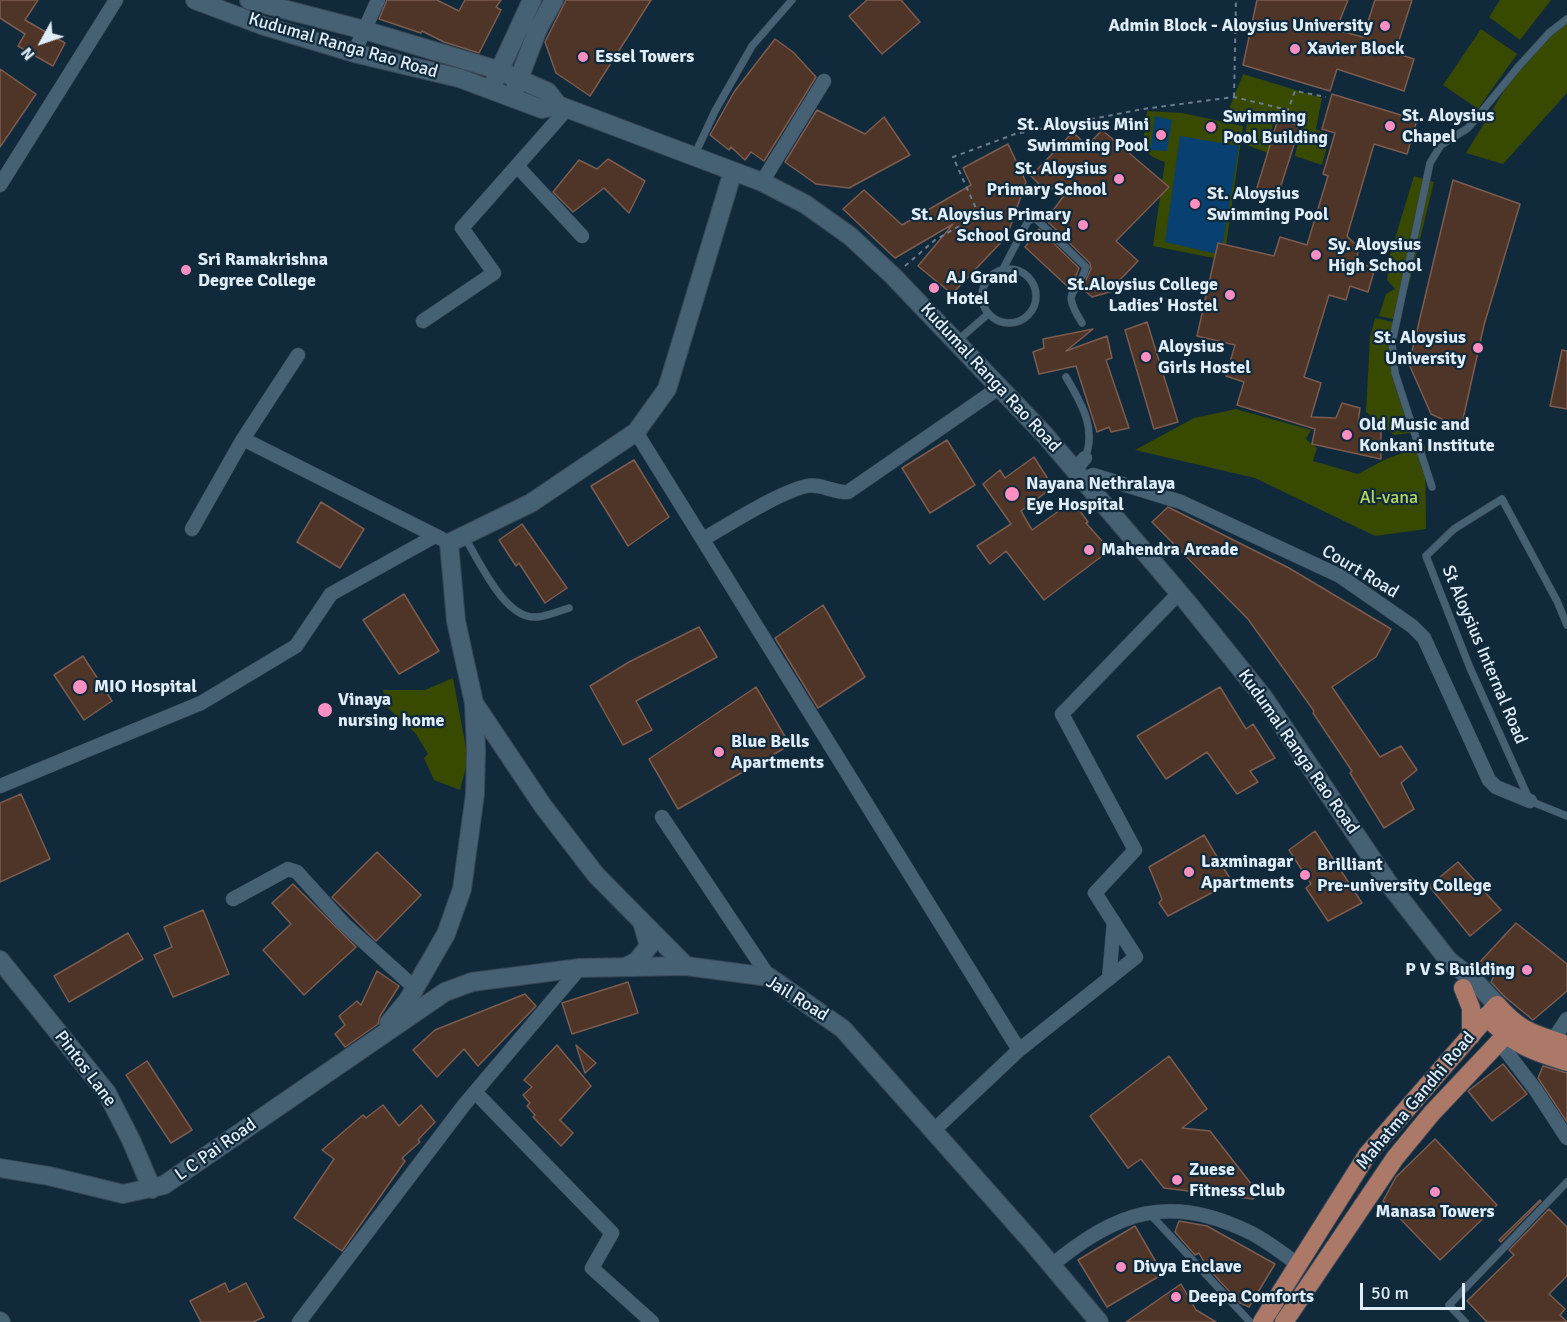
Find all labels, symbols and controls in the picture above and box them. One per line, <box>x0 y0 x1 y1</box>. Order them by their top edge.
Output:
street label: Kudumal Ranga Rao Road <box>246 9 440 83</box>
north arrow <box>12 12 72 72</box>
place label: Admin Block - Aloysius University <box>1109 15 1373 37</box>
marker: Admin Block - Aloysius University <box>1378 19 1392 33</box>
place label: Xavier Block <box>1307 38 1404 60</box>
marker: Xavier Block <box>1288 42 1302 56</box>
text: N <box>17 43 39 64</box>
place label: Essel Towers <box>595 46 694 68</box>
marker: Essel Towers <box>576 50 590 64</box>
place label: St. Aloysius Chapel <box>1402 105 1494 148</box>
place label: Swimming Pool Building <box>1223 106 1328 148</box>
place label: St. Aloysius Mini Swimming Pool <box>1017 114 1149 156</box>
marker: St. Aloysius Chapel <box>1383 119 1397 133</box>
marker: Swimming Pool Building <box>1204 120 1218 134</box>
marker: St. Aloysius Mini Swimming Pool <box>1154 128 1168 142</box>
place label: St. Aloysius Primary School <box>987 158 1107 201</box>
marker: St. Aloysius Primary School <box>1112 172 1126 186</box>
place label: St. Aloysius Swimming Pool <box>1207 183 1329 226</box>
marker: St. Aloysius Swimming Pool <box>1188 197 1202 211</box>
place label: St. Aloysius Primary School Ground <box>911 204 1071 246</box>
marker: St. Aloysius Primary School Ground <box>1076 218 1090 232</box>
place label: Sy. Aloysius High School <box>1328 234 1422 276</box>
marker: Sy. Aloysius High School <box>1309 248 1323 262</box>
place label: Sri Ramakrishna Degree College <box>198 249 328 292</box>
marker: Sri Ramakrishna Degree College <box>179 263 193 277</box>
place label: AJ Grand Hotel <box>946 267 1018 310</box>
place label: St.Aloysius College Ladies' Hostel <box>1067 274 1218 316</box>
marker: AJ Grand Hotel <box>927 281 941 295</box>
marker: St.Aloysius College Ladies' Hostel <box>1223 288 1237 302</box>
street label: Kudumal Ranga Rao Road <box>915 299 1065 457</box>
place label: St. Aloysius University <box>1374 327 1466 370</box>
place label: Aloysius Girls Hostel <box>1158 336 1251 378</box>
marker: St. Aloysius University <box>1471 341 1485 355</box>
marker: Aloysius Girls Hostel <box>1139 350 1153 364</box>
place label: Old Music and Konkani Institute <box>1359 414 1495 456</box>
marker: Old Music and Konkani Institute <box>1340 428 1354 442</box>
place label: Nayana Nethralaya Eye Hospital <box>1026 473 1175 516</box>
marker: Nayana Nethralaya Eye Hospital <box>1003 485 1021 503</box>
park label: Al-vana <box>1360 487 1418 509</box>
place label: Mahendra Arcade <box>1101 539 1238 561</box>
street label: Court Road <box>1318 541 1402 603</box>
marker: Mahendra Arcade <box>1082 543 1096 557</box>
street label: St Aloysius Internal Road <box>1437 563 1531 747</box>
street label: Kudumal Ranga Rao Road <box>1233 665 1363 839</box>
place label: MIO Hospital <box>94 676 197 698</box>
marker: MIO Hospital <box>71 678 89 696</box>
place label: Vinaya nursing home <box>338 689 444 732</box>
marker: Vinaya nursing home <box>316 701 334 719</box>
place label: Blue Bells Apartments <box>731 731 824 774</box>
marker: Blue Bells Apartments <box>712 745 726 759</box>
place label: Laxminagar Apartments <box>1201 851 1294 894</box>
place label: Brilliant Pre-university College <box>1317 854 1491 896</box>
marker: Laxminagar Apartments <box>1182 865 1196 879</box>
marker: Brilliant Pre-university College <box>1298 868 1312 882</box>
place label: P V S Building <box>1405 959 1515 981</box>
marker: P V S Building <box>1520 963 1534 977</box>
street label: Jail Road <box>762 971 832 1027</box>
street label: Pintos Lane <box>49 1027 121 1111</box>
street label: Mahatma Gandhi Road <box>1352 1028 1480 1174</box>
street label: L C Pai Road <box>171 1114 261 1186</box>
place label: Zuese Fitness Club <box>1189 1159 1285 1202</box>
marker: Zuese Fitness Club <box>1170 1173 1184 1187</box>
marker: Manasa Towers <box>1428 1185 1442 1199</box>
place label: Manasa Towers <box>1376 1201 1494 1223</box>
place label: Divya Enclave <box>1133 1256 1242 1278</box>
marker: Divya Enclave <box>1114 1260 1128 1274</box>
scale bar <box>1363 1271 1468 1309</box>
text: 50 m <box>1371 1282 1409 1304</box>
place label: Deepa Comforts <box>1188 1286 1314 1308</box>
marker: Deepa Comforts <box>1169 1290 1183 1304</box>

